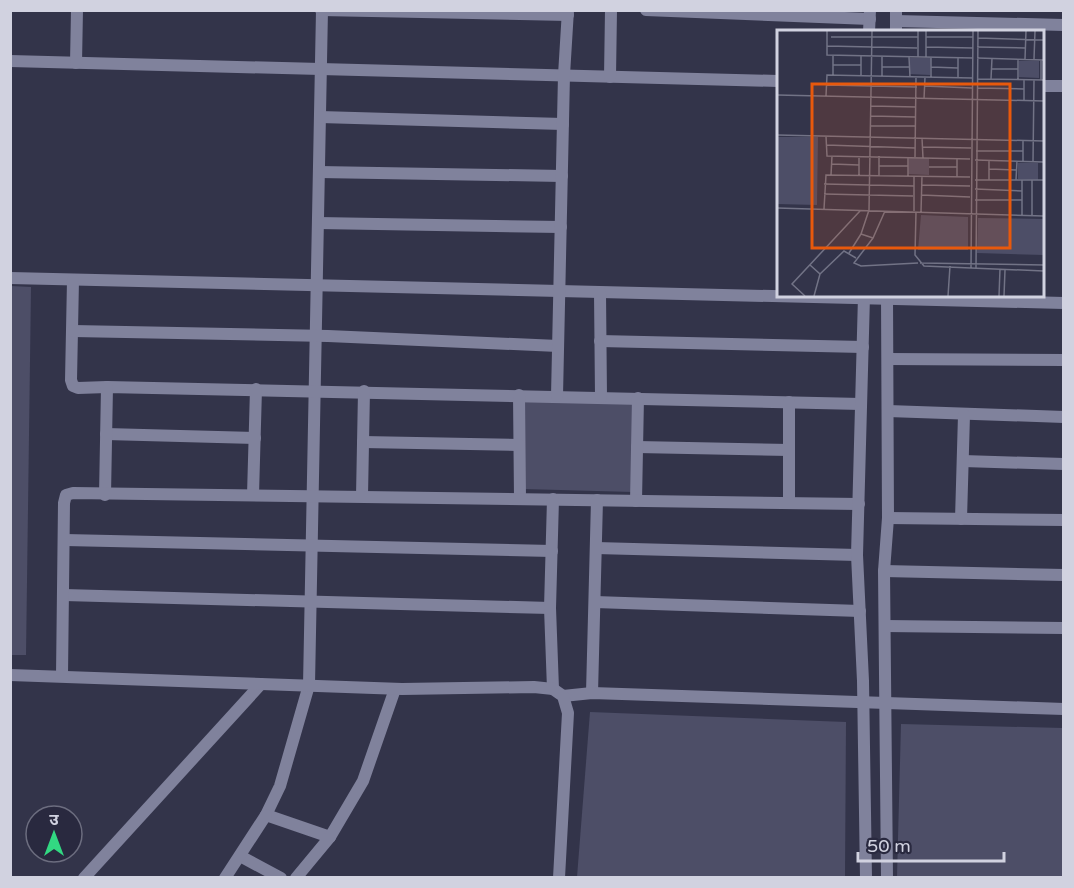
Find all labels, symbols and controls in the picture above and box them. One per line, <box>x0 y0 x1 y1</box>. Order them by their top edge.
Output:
inset map <box>777 30 1044 297</box>
north arrow <box>24 804 84 864</box>
text: उ <box>49 810 59 830</box>
scale bar <box>858 825 1004 863</box>
text: 50 m <box>867 835 911 857</box>

